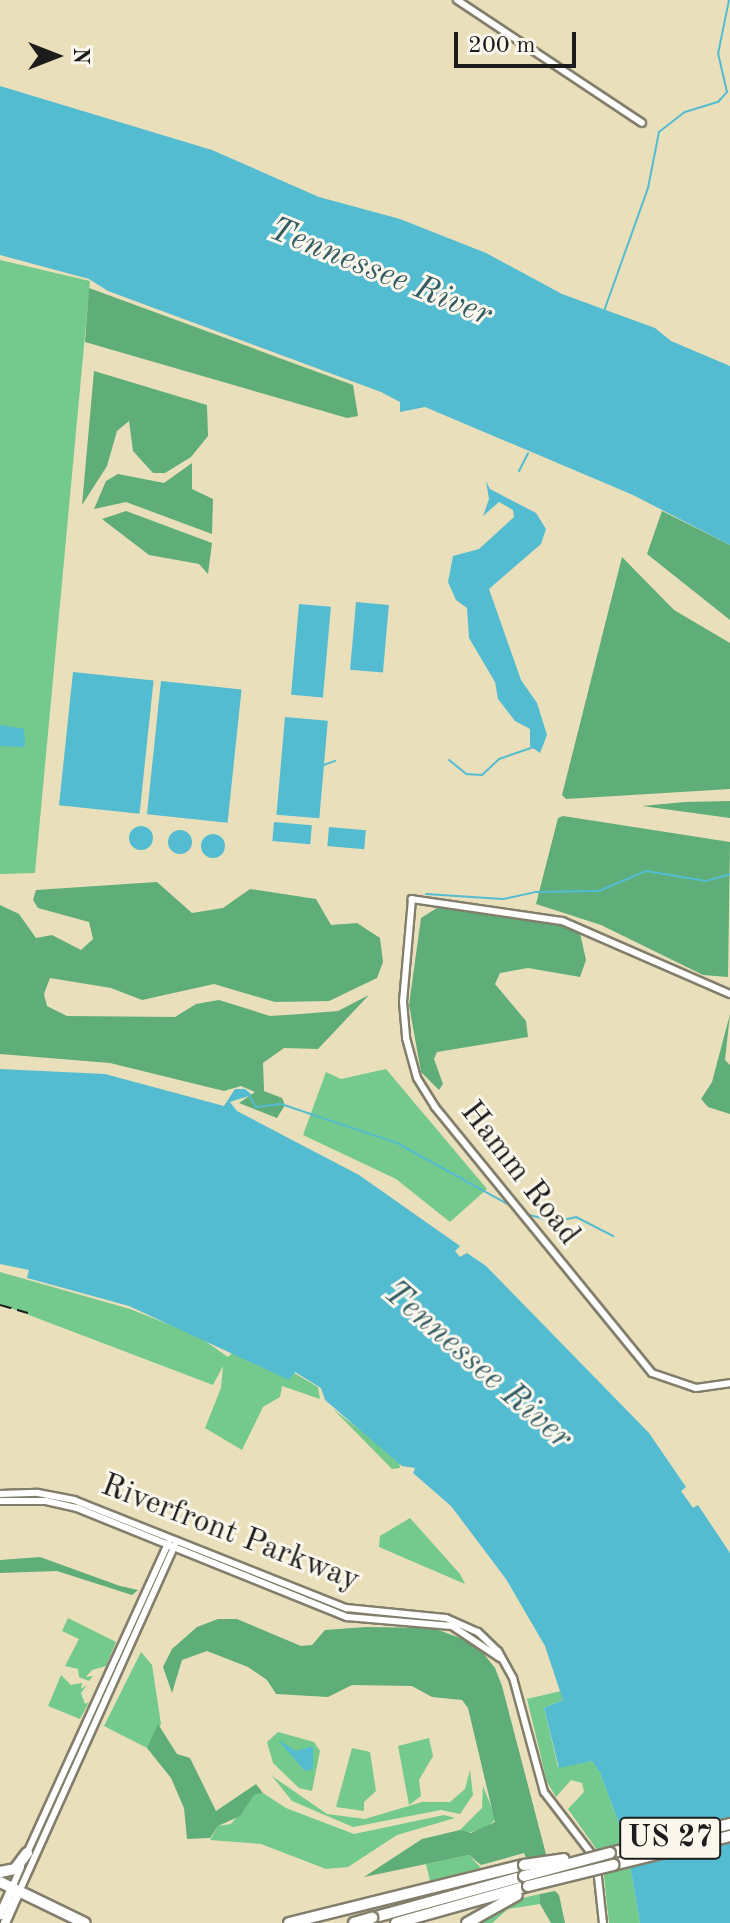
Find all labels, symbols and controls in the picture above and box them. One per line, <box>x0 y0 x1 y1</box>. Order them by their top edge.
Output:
north arrow <box>16 16 96 96</box>
scale bar <box>458 16 580 66</box>
text: 200 m <box>468 34 536 58</box>
text: N <box>69 48 91 64</box>
water label: Tennessee River <box>263 210 497 336</box>
street label: Hamm Road <box>451 1094 587 1254</box>
water label: Tennessee River <box>374 1273 580 1459</box>
street label: Riverfront Parkway <box>95 1467 365 1601</box>
road number: US 27 <box>618 1812 722 1864</box>

